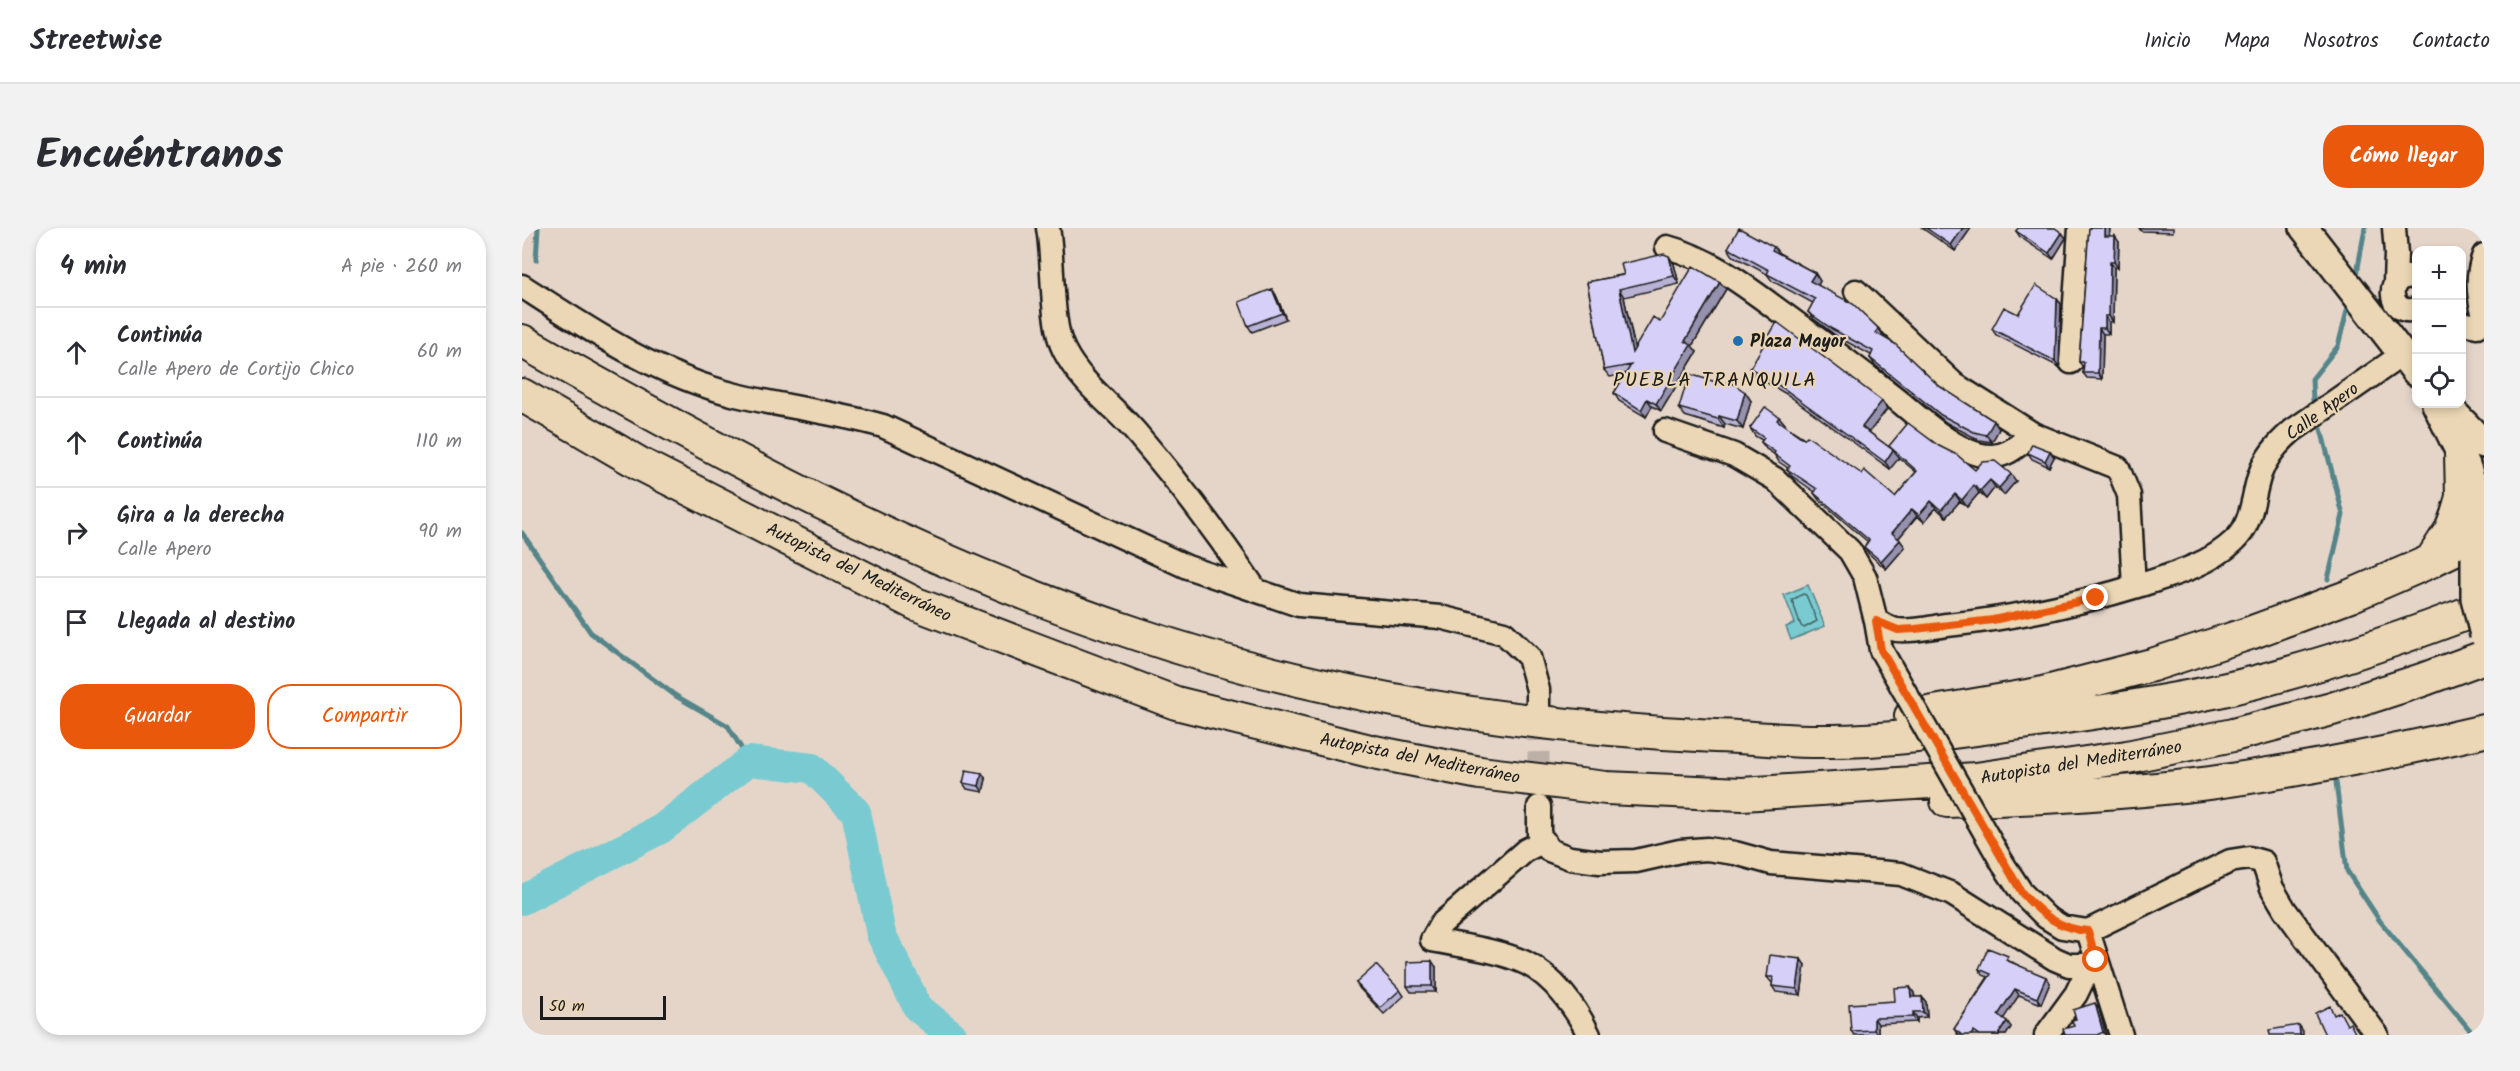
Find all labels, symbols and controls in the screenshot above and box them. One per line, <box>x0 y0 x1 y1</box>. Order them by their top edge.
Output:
text: Streetwise <box>30 19 162 64</box>
text: Inicio <box>2144 25 2191 58</box>
text: Mapa <box>2224 25 2270 58</box>
text: Nosotros <box>2303 25 2379 58</box>
text: Contacto <box>2412 25 2490 58</box>
text: Encuéntranos <box>36 123 283 190</box>
button: Cómo llegar <box>2323 125 2484 188</box>
text: 4 min <box>60 246 127 288</box>
map controls <box>2412 246 2466 408</box>
button: + <box>2412 246 2466 300</box>
text: A pie · 260 m <box>341 251 462 283</box>
button: − <box>2412 300 2466 354</box>
text: Continúa <box>117 319 202 354</box>
place label: Plaza Mayor <box>1750 328 1847 357</box>
marker: Plaza Mayor <box>1731 334 1745 348</box>
icon: ahead <box>60 336 93 369</box>
text: 60 m <box>417 336 462 368</box>
text: Calle Apero de Cortijo Chico <box>117 354 354 386</box>
button: locate <box>2412 354 2466 408</box>
district label: PUEBLA TRANQUILA <box>1613 365 1817 397</box>
street label: Calle Apero <box>2280 375 2366 449</box>
text: Continúa <box>117 425 202 460</box>
icon: ahead <box>60 426 93 459</box>
text: 110 m <box>416 426 462 458</box>
text: Gira a la derecha <box>117 499 284 534</box>
icon: right <box>60 516 93 549</box>
text: 90 m <box>418 516 462 548</box>
street label: Autopista del Mediterráneo <box>761 516 956 631</box>
text: Calle Apero <box>117 534 212 566</box>
route end <box>2082 584 2108 610</box>
text: Llegada al destino <box>117 605 295 640</box>
icon: arrive <box>60 606 93 639</box>
button: Guardar <box>60 684 255 749</box>
button: Compartir <box>267 684 462 749</box>
street label: Autopista del Mediterráneo <box>1317 726 1522 793</box>
street label: Autopista del Mediterráneo <box>1978 733 2184 794</box>
route start <box>2082 946 2108 972</box>
scale bar <box>540 993 666 1020</box>
text: 50 m <box>549 994 585 1019</box>

